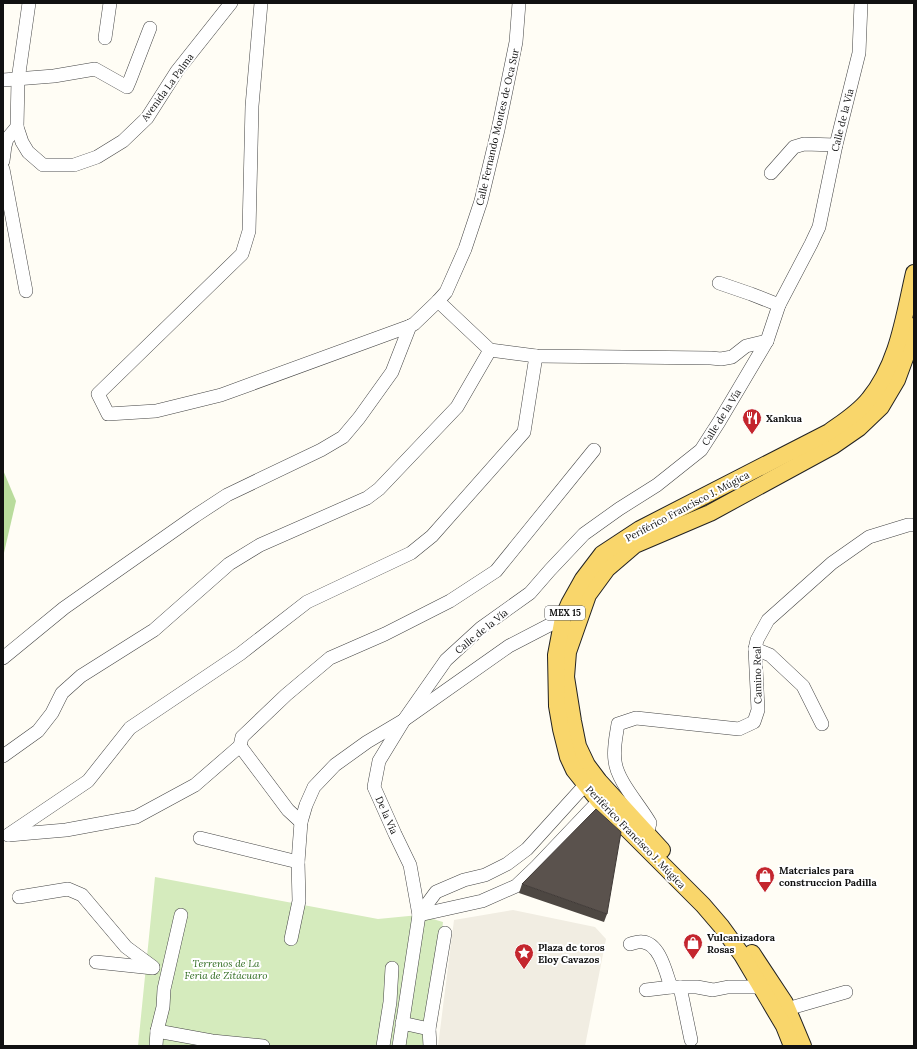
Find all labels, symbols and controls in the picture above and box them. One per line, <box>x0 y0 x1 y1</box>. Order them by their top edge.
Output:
street label: Calle Fernando Montes de Oca Sur <box>473 47 522 207</box>
street label: Avenida La Palma <box>138 51 196 125</box>
street label: Calle de la Vía <box>828 87 857 153</box>
street label: Calle de la Vía <box>699 386 744 448</box>
restaurant icon: Xankua <box>741 407 763 435</box>
place label: Xankua <box>766 412 803 425</box>
street label: Periférico Francisco J. Múgica <box>623 468 751 545</box>
street label: Calle de la Vía <box>452 606 510 657</box>
road number: MEX 15 <box>545 606 585 620</box>
street label: Camino Real <box>750 646 765 704</box>
street label: Periférico Francisco J. Múgica <box>583 783 688 892</box>
street label: De la Vía <box>372 794 401 836</box>
place label: Materiales para construccion Padilla <box>779 864 877 889</box>
shop icon: Materiales para construccion Padilla <box>754 865 776 893</box>
place label: Vulcanizadora Rosas <box>707 931 776 956</box>
shop icon: Vulcanizadora Rosas <box>682 932 704 960</box>
place label: Plaza de toros Eloy Cavazos <box>538 941 605 966</box>
place icon: Plaza de toros Eloy Cavazos <box>513 942 535 970</box>
park label: Terrenos de La Feria de Zitácuaro <box>185 957 267 982</box>

